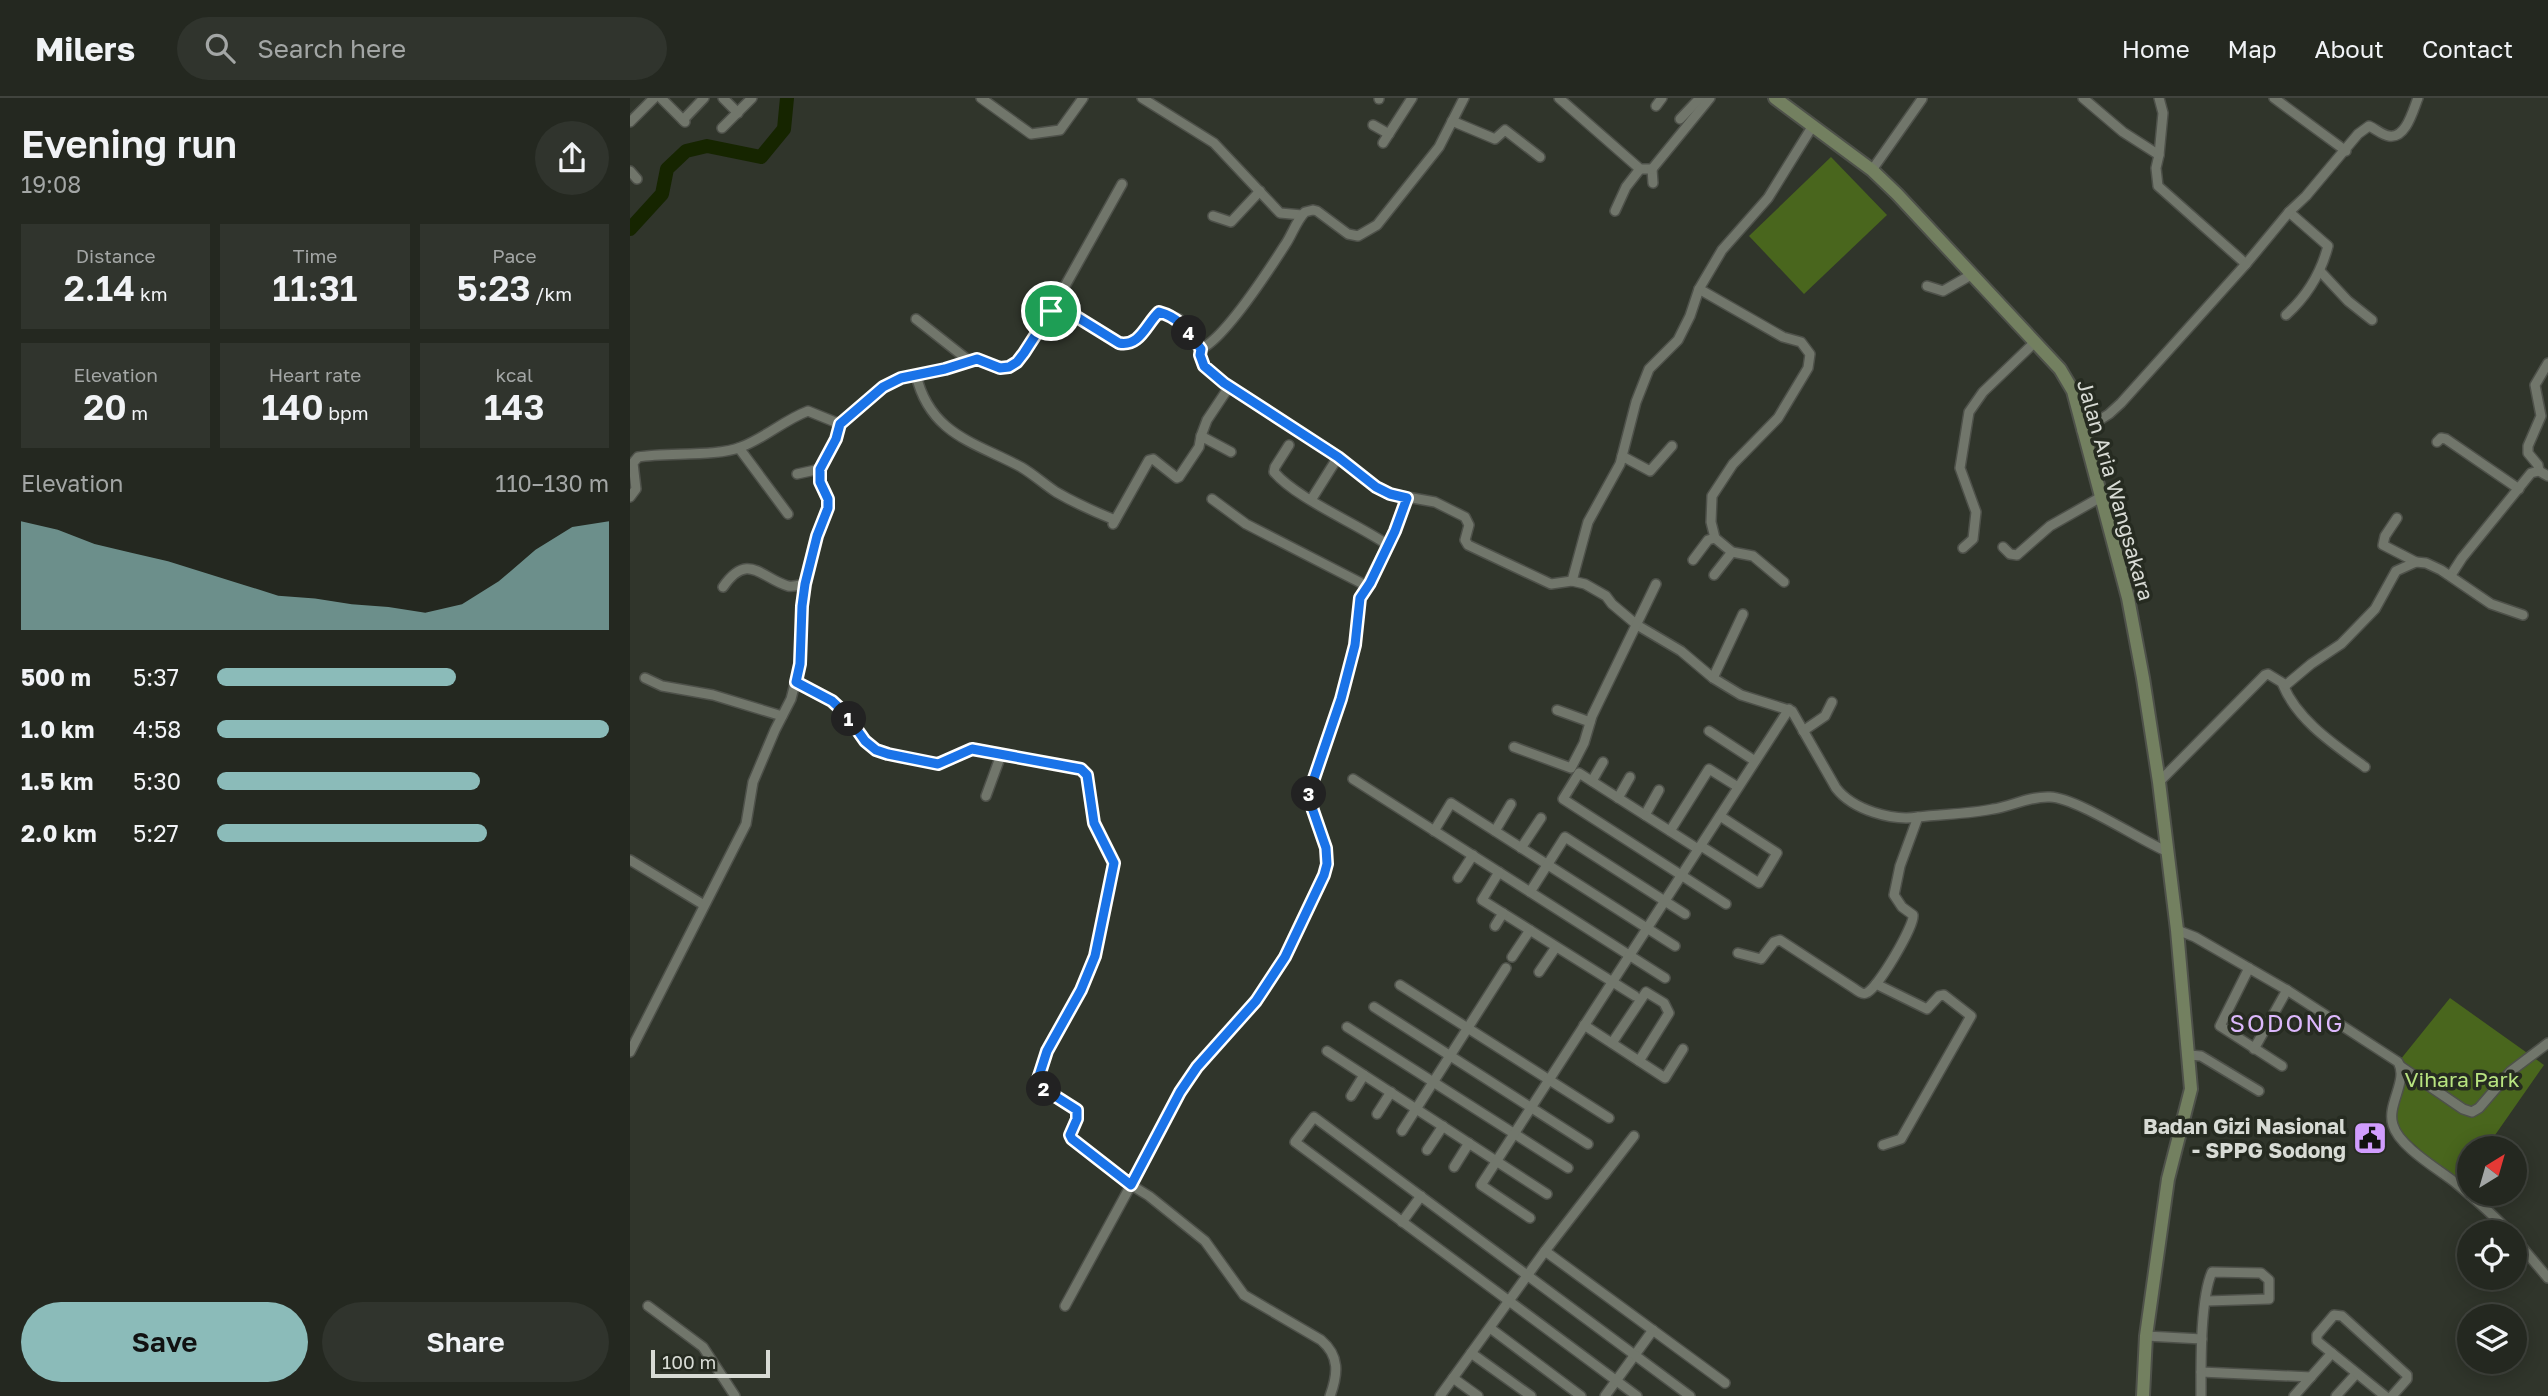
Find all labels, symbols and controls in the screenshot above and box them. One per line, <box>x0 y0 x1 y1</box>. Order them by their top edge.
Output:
search box <box>177 17 667 80</box>
text: Milers <box>35 29 135 68</box>
icon: search <box>201 29 239 67</box>
text: Search here <box>257 33 406 64</box>
text: Home <box>2122 34 2190 63</box>
text: Map <box>2228 34 2277 63</box>
text: About <box>2315 34 2384 63</box>
text: Contact <box>2422 34 2513 63</box>
text: Evening run <box>21 121 237 166</box>
button: share <box>535 121 609 195</box>
text: 19:08 <box>21 170 81 198</box>
text: Distance <box>76 244 156 267</box>
text: Time <box>293 244 337 267</box>
text: Pace <box>492 244 537 267</box>
text: 2.14 <box>64 267 135 309</box>
text: 11:31 <box>273 267 357 309</box>
text: 5:23 <box>457 267 531 309</box>
pin <box>1021 281 1081 341</box>
text: km <box>135 282 168 305</box>
text: /km <box>531 282 572 305</box>
icon: arrive <box>1032 292 1070 330</box>
pin: 4 <box>1172 316 1206 350</box>
text: 4 <box>1183 321 1194 344</box>
text: Elevation <box>73 363 158 386</box>
text: Heart rate <box>269 363 361 386</box>
text: kcal <box>496 363 533 386</box>
street label: Jalan Aria Wangsakara <box>2072 377 2160 603</box>
text: 20 <box>83 386 127 428</box>
text: 140 <box>262 386 324 428</box>
text: 143 <box>484 386 545 428</box>
text: m <box>127 401 148 424</box>
text: bpm <box>324 401 368 424</box>
text: Elevation <box>21 469 123 497</box>
text: 110–130 m <box>495 469 609 497</box>
text: 500 m <box>21 663 91 691</box>
text: 5:37 <box>133 663 179 691</box>
pin: 1 <box>832 702 866 736</box>
text: 1 <box>844 707 853 730</box>
text: 1.0 km <box>21 715 94 743</box>
text: 4:58 <box>133 715 181 743</box>
text: 1.5 km <box>21 767 93 795</box>
text: 5:30 <box>133 767 181 795</box>
pin: 3 <box>1292 776 1326 812</box>
text: 3 <box>1303 782 1314 805</box>
text: 2.0 km <box>21 819 97 847</box>
text: 5:27 <box>133 819 179 847</box>
district label: SODONG <box>2230 1008 2344 1037</box>
park label: Vihara Park <box>2404 1066 2520 1092</box>
pin: 2 <box>1026 1072 1062 1107</box>
text: 2 <box>1038 1077 1049 1100</box>
place label: Badan Gizi Nasional - SPPG Sodong <box>2143 1113 2346 1163</box>
public building icon: Badan Gizi Nasional - SPPG Sodong <box>2351 1119 2389 1157</box>
north arrow <box>2457 1136 2527 1206</box>
map controls <box>2457 1136 2527 1374</box>
button: locate <box>2457 1220 2527 1290</box>
button: Save <box>21 1302 308 1382</box>
button: Share <box>322 1302 609 1382</box>
button: layers <box>2457 1304 2527 1374</box>
scale bar <box>651 1347 770 1379</box>
text: 100 m <box>662 1350 716 1373</box>

